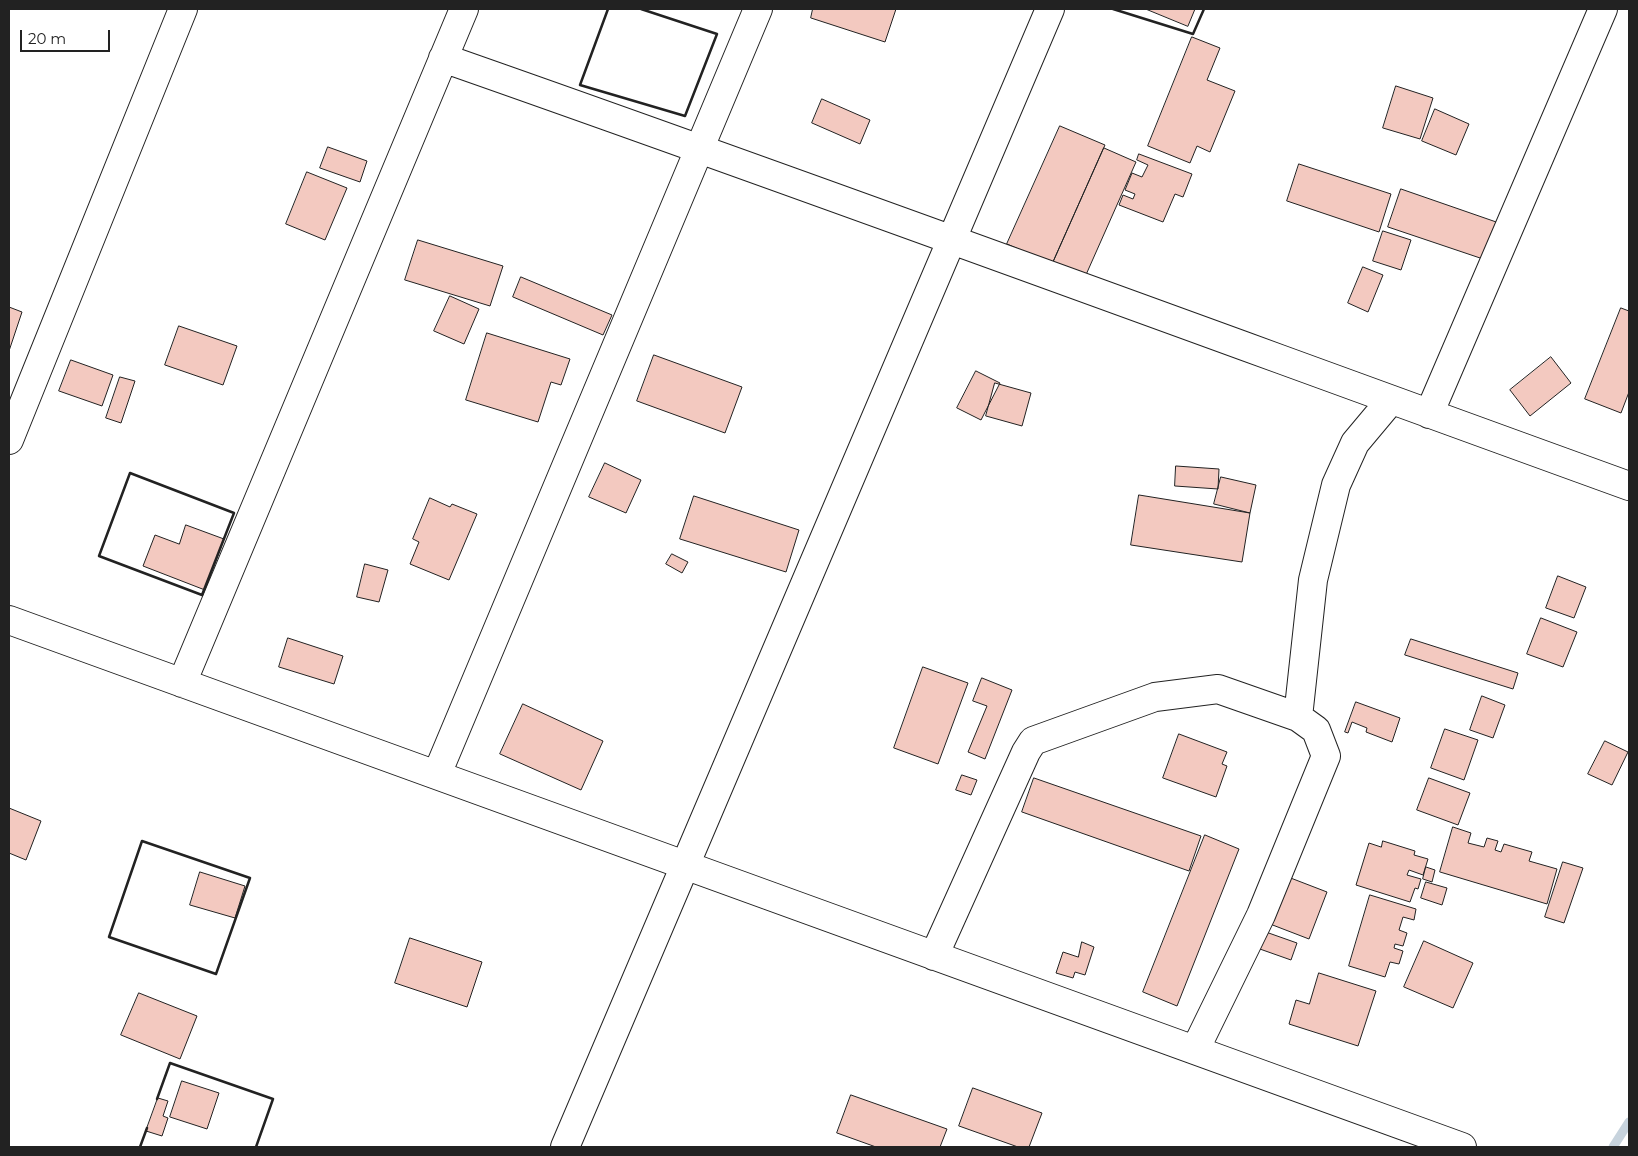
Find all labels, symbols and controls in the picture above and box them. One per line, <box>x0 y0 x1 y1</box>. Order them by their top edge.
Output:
scale bar <box>22 20 112 52</box>
text: 20 m <box>28 29 66 48</box>

